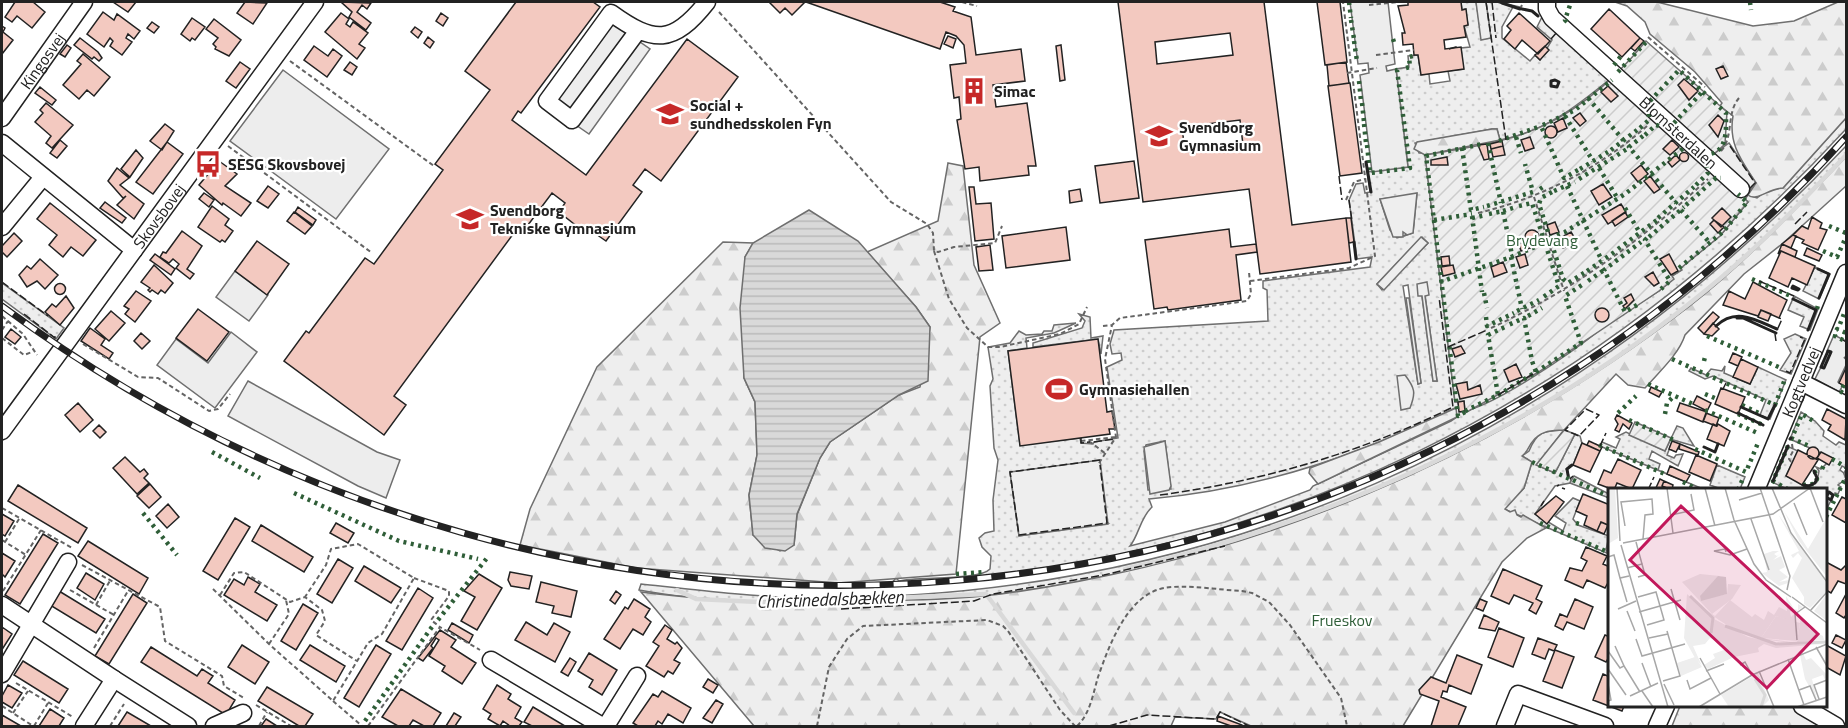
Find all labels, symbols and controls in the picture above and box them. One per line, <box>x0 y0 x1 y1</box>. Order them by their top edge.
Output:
street label: Kingosvej <box>14 28 71 94</box>
building icon: Simac <box>959 76 989 106</box>
place label: Simac <box>994 79 1036 103</box>
street label: Blomsterdalen <box>1634 90 1723 175</box>
place label: Social + sundhedsskolen Fyn <box>690 93 832 135</box>
school or university icon: Social + sundhedsskolen Fyn <box>655 99 685 129</box>
place label: Svendborg Gymnasium <box>1179 115 1261 157</box>
school or university icon: Svendborg Gymnasium <box>1144 121 1174 151</box>
bus stop icon: SESG Skovsbovej <box>193 149 223 179</box>
place label: SESG Skovsbovej <box>228 152 345 176</box>
street label: Skovsbovej <box>127 179 191 254</box>
place label: Svendborg Tekniske Gymnasium <box>490 198 636 240</box>
school or university icon: Svendborg Tekniske Gymnasium <box>455 204 485 234</box>
park label: Brydevang <box>1506 228 1578 252</box>
street label: Kogtvedvej <box>1775 343 1826 421</box>
sports icon: Gymnasiehallen <box>1044 374 1074 404</box>
place label: Gymnasiehallen <box>1079 377 1190 401</box>
inset map <box>1608 488 1827 707</box>
water label: Christinedalsbækken <box>756 583 905 615</box>
park label: Frueskov <box>1311 608 1373 632</box>

